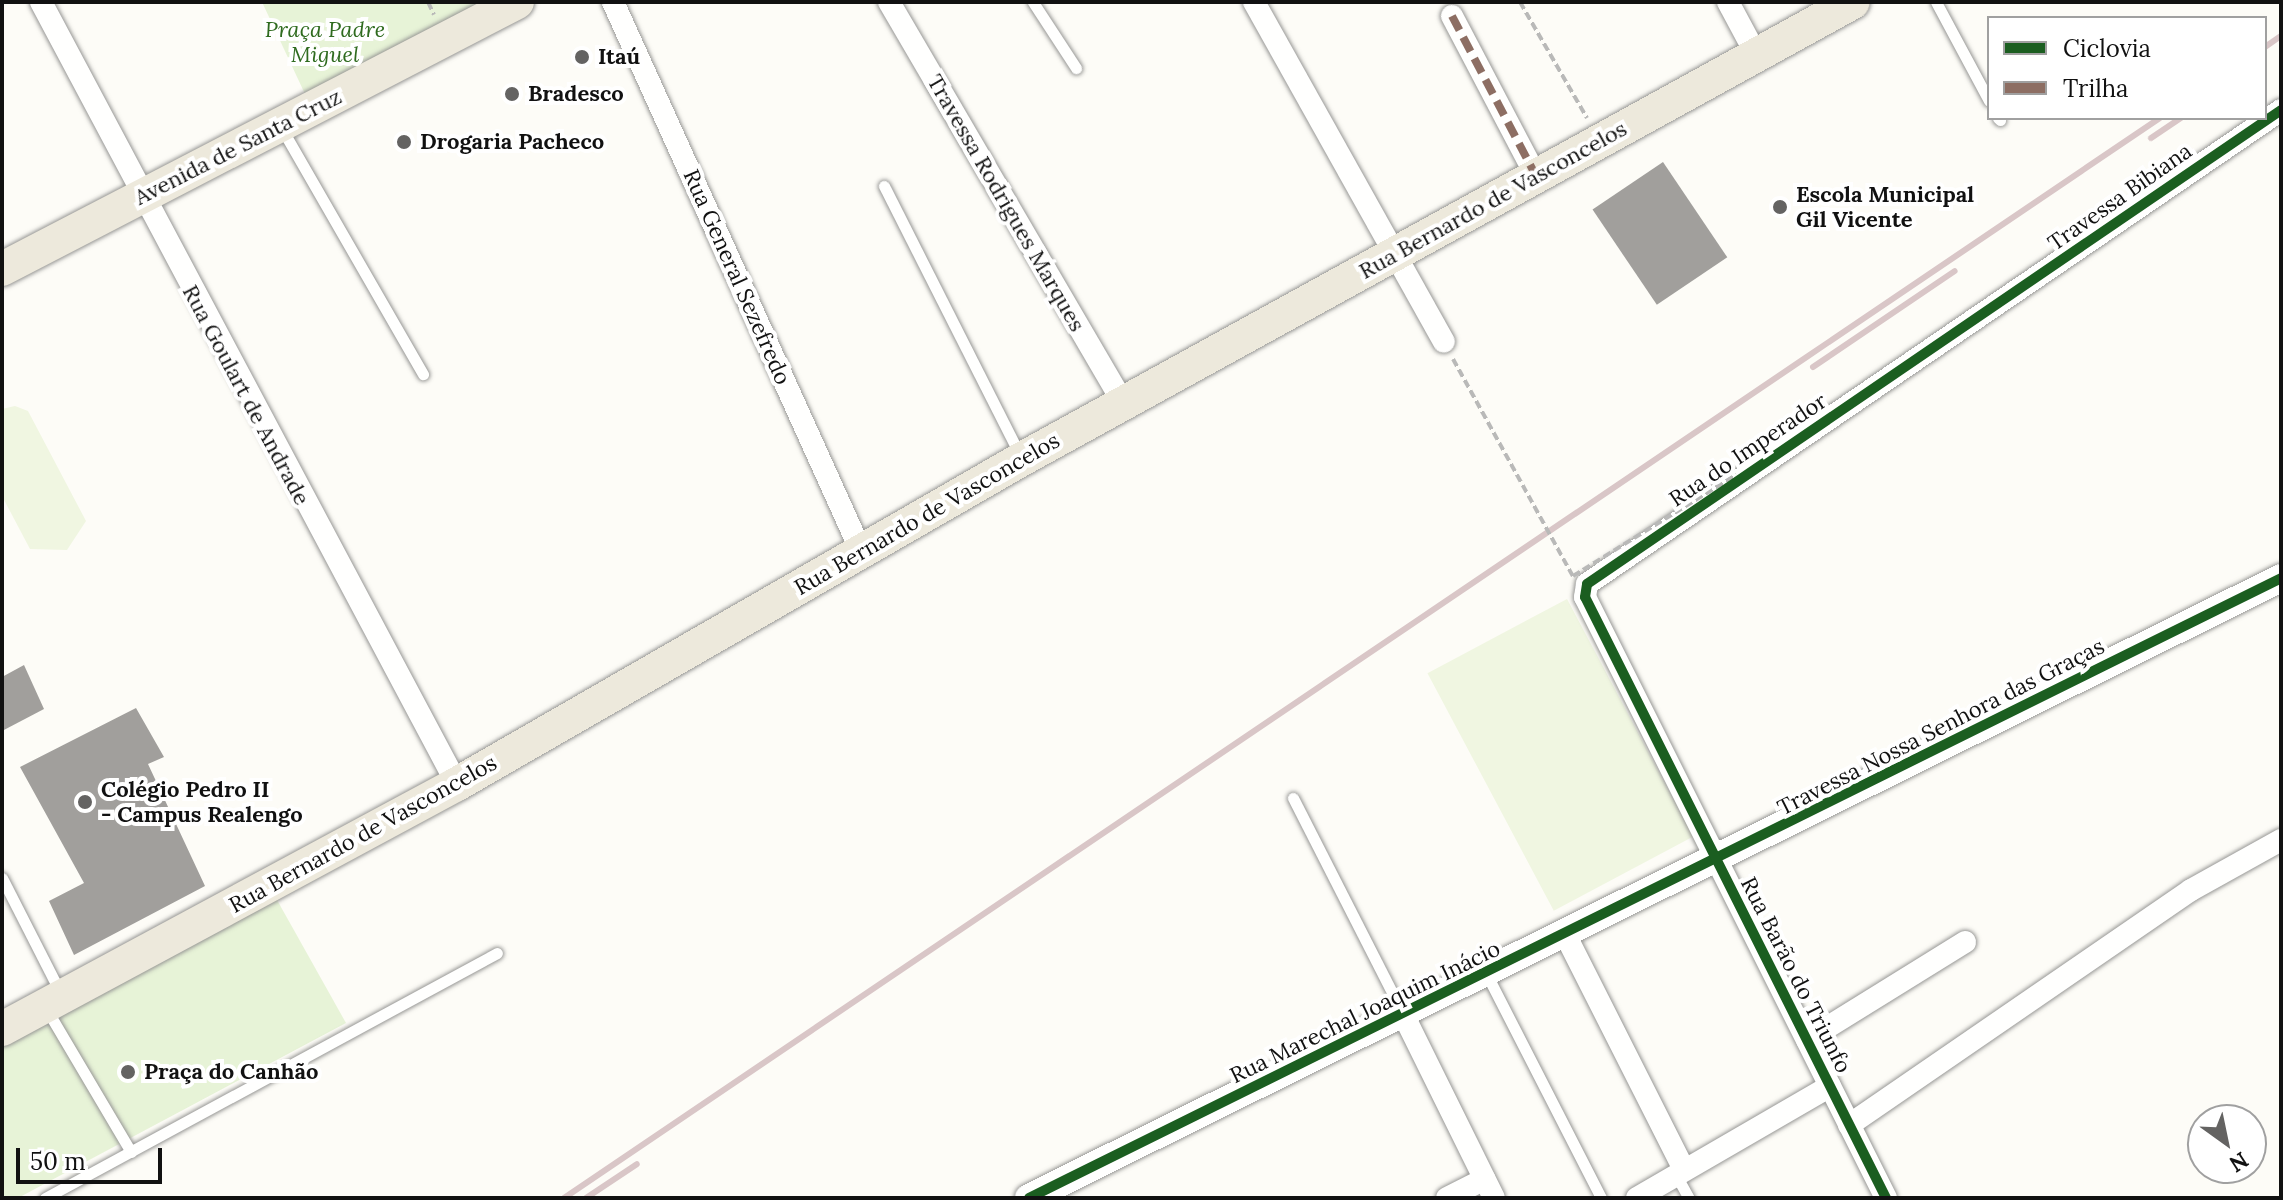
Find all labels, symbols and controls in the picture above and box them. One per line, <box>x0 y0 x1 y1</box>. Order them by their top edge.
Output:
park label: Praça Padre Miguel <box>265 16 385 68</box>
legend <box>1987 16 2267 120</box>
text: Ciclovia <box>2063 33 2151 64</box>
place label: Itaú <box>598 44 640 70</box>
marker: Itaú <box>573 48 591 66</box>
street label: Travessa Rodrigues Marques <box>922 70 1090 336</box>
text: Trilha <box>2063 73 2128 104</box>
place label: Bradesco <box>528 81 624 107</box>
street label: Avenida de Santa Cruz <box>130 83 346 211</box>
marker: Bradesco <box>503 85 521 103</box>
street label: Rua Bernardo de Vasconcelos <box>1355 115 1631 285</box>
place label: Drogaria Pacheco <box>420 129 604 155</box>
marker: Drogaria Pacheco <box>395 133 413 151</box>
street label: Travessa Bibiana <box>2043 138 2197 256</box>
street label: Rua General Sezefredo <box>678 165 796 389</box>
place label: Escola Municipal Gil Vicente <box>1796 181 1974 232</box>
marker: Escola Municipal Gil Vicente <box>1771 198 1789 216</box>
street label: Rua Goulart de Andrade <box>177 281 315 509</box>
street label: Rua do Imperador <box>1664 388 1832 512</box>
street label: Rua Bernardo de Vasconcelos <box>790 427 1064 601</box>
street label: Travessa Nossa Senhora das Graças <box>1773 633 2109 821</box>
street label: Rua Bernardo de Vasconcelos <box>225 749 501 919</box>
place label: Colégio Pedro II - Campus Realengo <box>101 776 303 828</box>
marker: Colégio Pedro II - Campus Realengo <box>76 793 94 811</box>
street label: Rua Barão do Triunfo <box>1735 873 1857 1077</box>
street label: Rua Marechal Joaquim Inácio <box>1226 935 1504 1089</box>
place label: Praça do Canhão <box>144 1059 318 1085</box>
marker: Praça do Canhão <box>119 1063 137 1081</box>
north arrow <box>2187 1104 2267 1184</box>
scale bar <box>20 1132 166 1182</box>
text: 50 m <box>30 1146 86 1177</box>
text: N <box>2224 1146 2254 1179</box>

